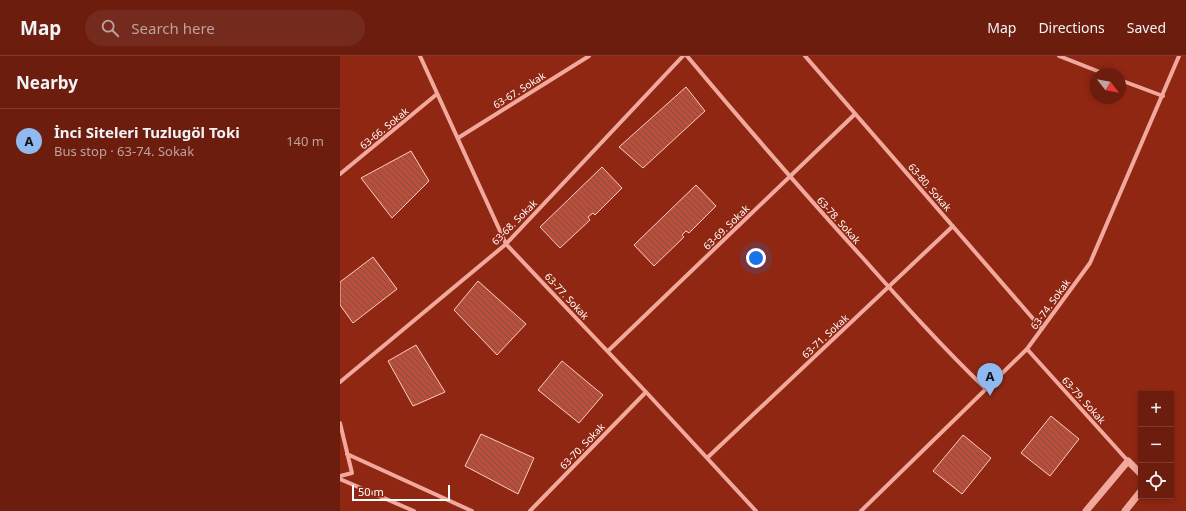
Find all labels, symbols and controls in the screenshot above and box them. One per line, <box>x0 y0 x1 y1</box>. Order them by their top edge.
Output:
search box <box>85 10 365 46</box>
text: Map <box>20 15 61 41</box>
icon: search <box>99 17 121 39</box>
text: Search here <box>131 18 215 38</box>
text: Map <box>987 18 1016 37</box>
text: Directions <box>1038 18 1105 37</box>
text: Saved <box>1127 18 1166 37</box>
street label: 63-67. Sokak <box>490 68 548 112</box>
north arrow <box>1090 68 1126 104</box>
text: Nearby <box>16 71 78 94</box>
street label: 63-66. Sokak <box>357 104 412 152</box>
text: İnci Siteleri Tuzlugöl Toki <box>54 122 240 142</box>
text: A <box>25 132 34 150</box>
text: 140 m <box>286 132 324 150</box>
text: Bus stop · 63-74. Sokak <box>54 142 194 160</box>
street label: 63-80. Sokak <box>905 160 955 214</box>
street label: 63-78. Sokak <box>814 193 864 247</box>
street label: 63-68. Sokak <box>488 196 540 248</box>
street label: 63-69. Sokak <box>700 201 753 253</box>
your location <box>746 248 766 268</box>
street label: 63-77. Sokak <box>542 270 593 323</box>
street label: 63-74. Sokak <box>1027 275 1073 332</box>
street label: 63-71. Sokak <box>799 310 852 361</box>
pin: A <box>977 363 1003 396</box>
street label: 63-79. Sokak <box>1059 373 1109 427</box>
map controls <box>1138 391 1174 499</box>
button: + <box>1138 391 1174 427</box>
street label: 63-70. Sokak <box>556 419 608 472</box>
button: − <box>1138 427 1174 463</box>
button: locate <box>1138 463 1174 499</box>
scale bar <box>352 483 450 502</box>
text: 50 m <box>358 484 384 499</box>

